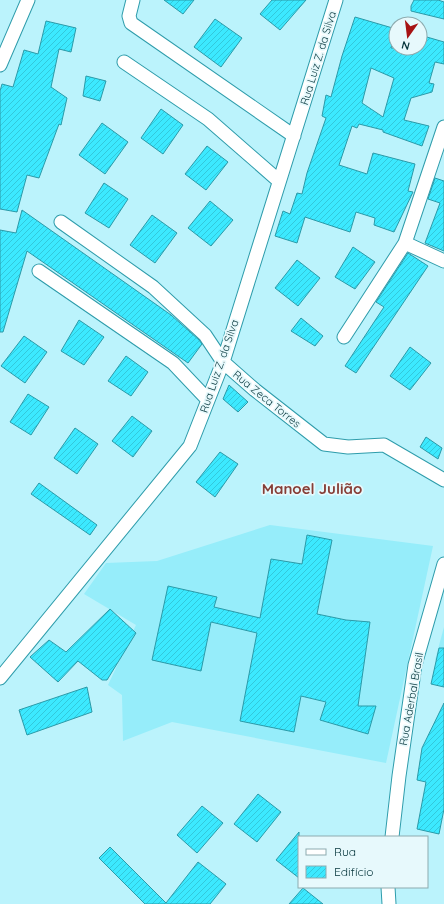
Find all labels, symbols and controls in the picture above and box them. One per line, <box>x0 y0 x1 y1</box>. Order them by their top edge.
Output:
street label: Rua Luiz Z. da Silva <box>297 9 339 107</box>
north arrow <box>388 16 428 56</box>
text: N <box>400 38 411 53</box>
street label: Rua Luiz Z. da Silva <box>196 318 242 414</box>
street label: Rua Zeca Torres <box>230 367 304 431</box>
district label: Manoel Julião <box>262 479 362 498</box>
street label: Rua Aderbal Brasil <box>396 651 426 747</box>
legend <box>298 836 428 888</box>
text: Rua <box>334 844 356 859</box>
text: Edifício <box>334 864 374 879</box>

